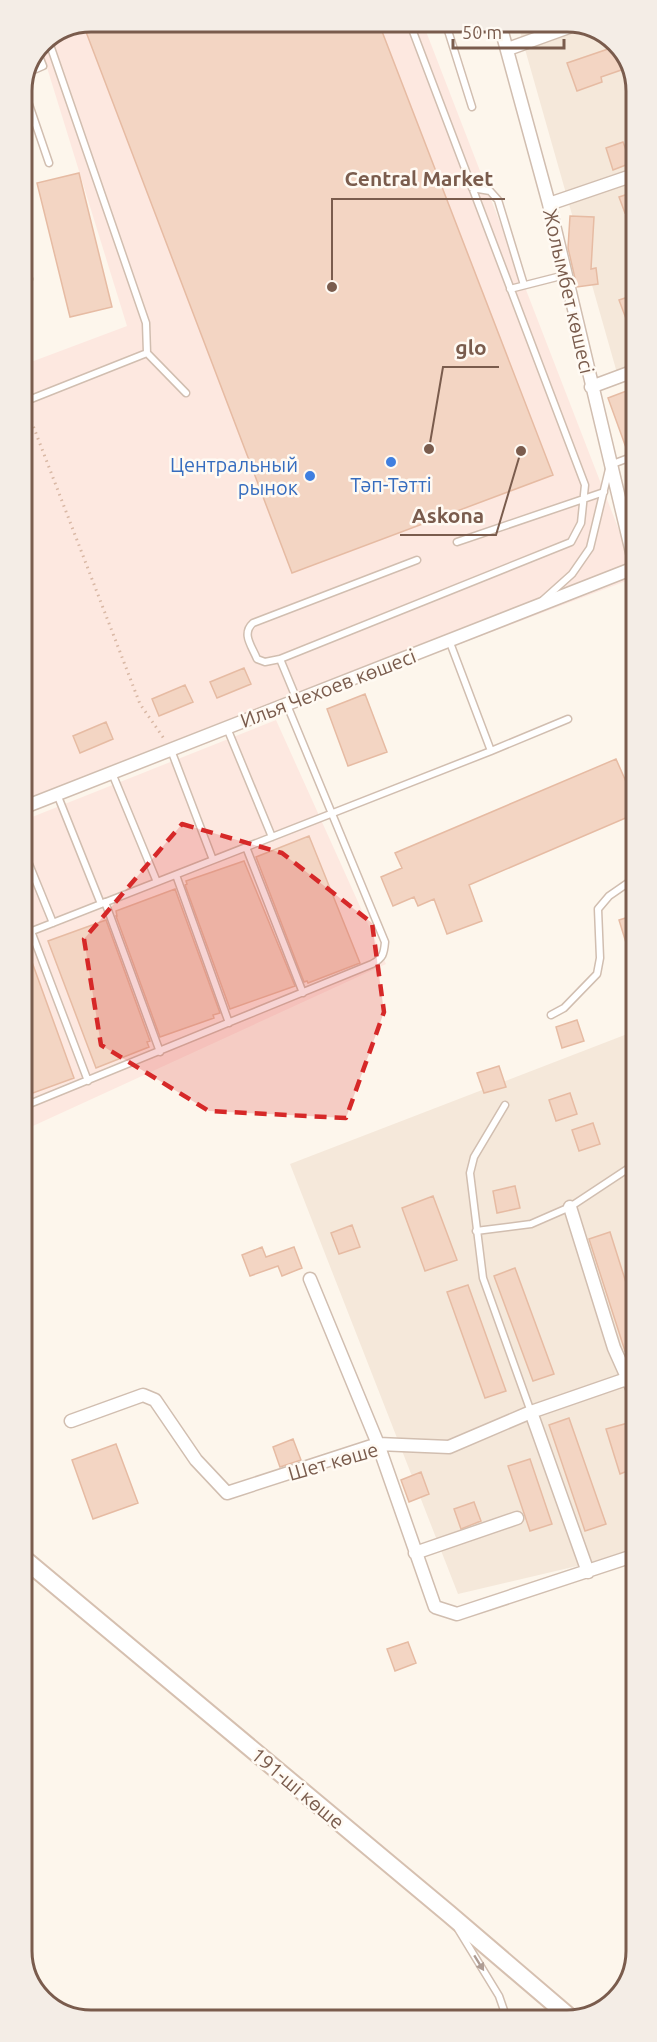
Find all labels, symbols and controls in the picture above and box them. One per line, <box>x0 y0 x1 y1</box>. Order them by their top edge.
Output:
scale bar <box>453 12 564 50</box>
text: 50 m <box>462 22 502 42</box>
callout: Central Market <box>332 160 505 199</box>
text: Central Market <box>345 166 493 190</box>
street label: Жолымбет көшесі <box>539 206 599 376</box>
callout: glo <box>443 328 499 367</box>
text: glo <box>455 335 487 359</box>
place label: Центральный рынок <box>170 453 298 499</box>
marker: Тәп-Тәтті <box>384 455 398 469</box>
marker: Центральный рынок <box>303 469 317 483</box>
place label: Тәп-Тәтті <box>350 473 432 496</box>
callout: Askona <box>400 496 496 535</box>
text: Askona <box>412 503 484 527</box>
street label: Илья Чехоев көшесі <box>237 644 419 732</box>
street label: Шет көше <box>285 1437 381 1485</box>
street label: 191-ші көше <box>247 1742 349 1834</box>
one-way arrow <box>473 1955 484 1971</box>

